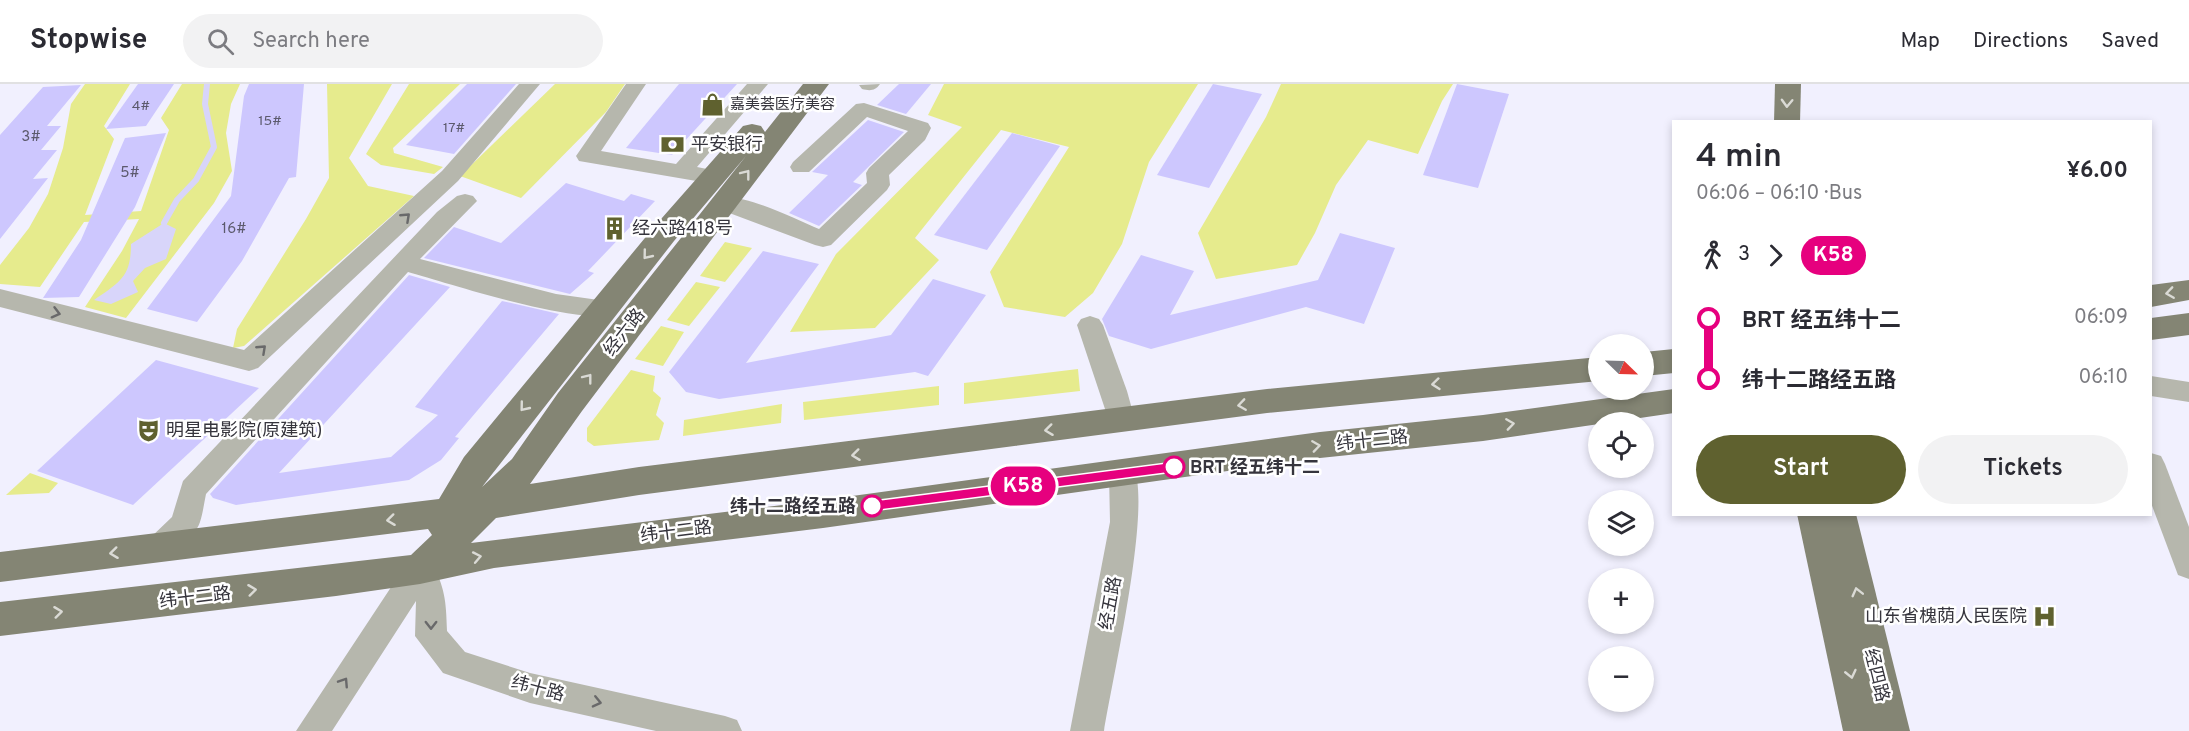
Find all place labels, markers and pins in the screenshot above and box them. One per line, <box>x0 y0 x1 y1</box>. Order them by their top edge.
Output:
shop icon: 嘉美荟医疗美容 <box>699 91 725 117</box>
place label: 嘉美荟医疗美容 <box>730 96 835 115</box>
bank icon: 平安银行 <box>660 131 686 157</box>
place label: 平安银行 <box>691 134 763 157</box>
building icon: 经六路418号 <box>601 215 627 241</box>
place label: 经六路418号 <box>632 218 733 241</box>
theatre icon: 明星电影院(原建筑) <box>135 417 161 443</box>
place label: 明星电影院(原建筑) <box>166 420 322 443</box>
marker: BRT 经五纬十二 <box>1163 456 1185 478</box>
place label: BRT 经五纬十二 <box>1190 457 1320 480</box>
marker: 纬十二路经五路 <box>861 495 883 517</box>
place label: 纬十二路经五路 <box>730 496 856 519</box>
hospital icon: 山东省槐荫人民医院 <box>2032 603 2058 629</box>
place label: 山东省槐荫人民医院 <box>1865 606 2027 629</box>

